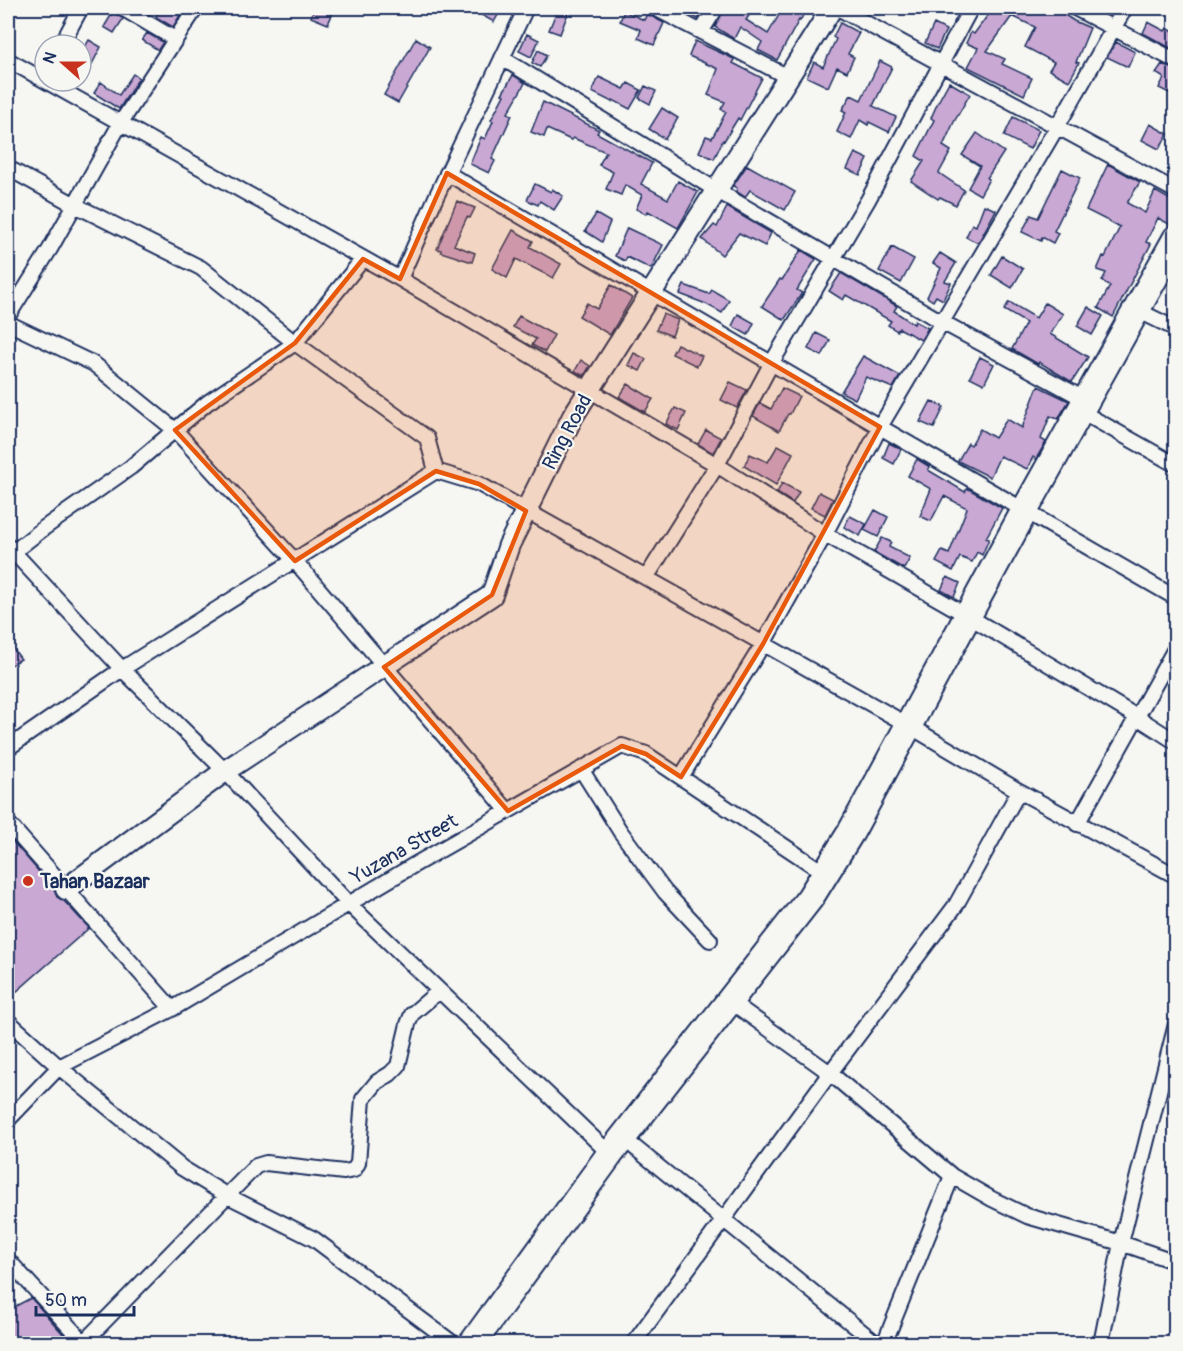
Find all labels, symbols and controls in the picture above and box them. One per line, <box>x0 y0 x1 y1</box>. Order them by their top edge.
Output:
north arrow <box>33 33 93 93</box>
text: N <box>39 49 61 67</box>
street label: Ring Road <box>537 390 597 474</box>
street label: Yuzana Street <box>345 808 463 890</box>
place label: Tahan Bazaar <box>39 869 151 894</box>
marker: Tahan Bazaar <box>21 874 35 888</box>
scale bar <box>36 1279 134 1317</box>
text: 50 m <box>45 1289 87 1312</box>

